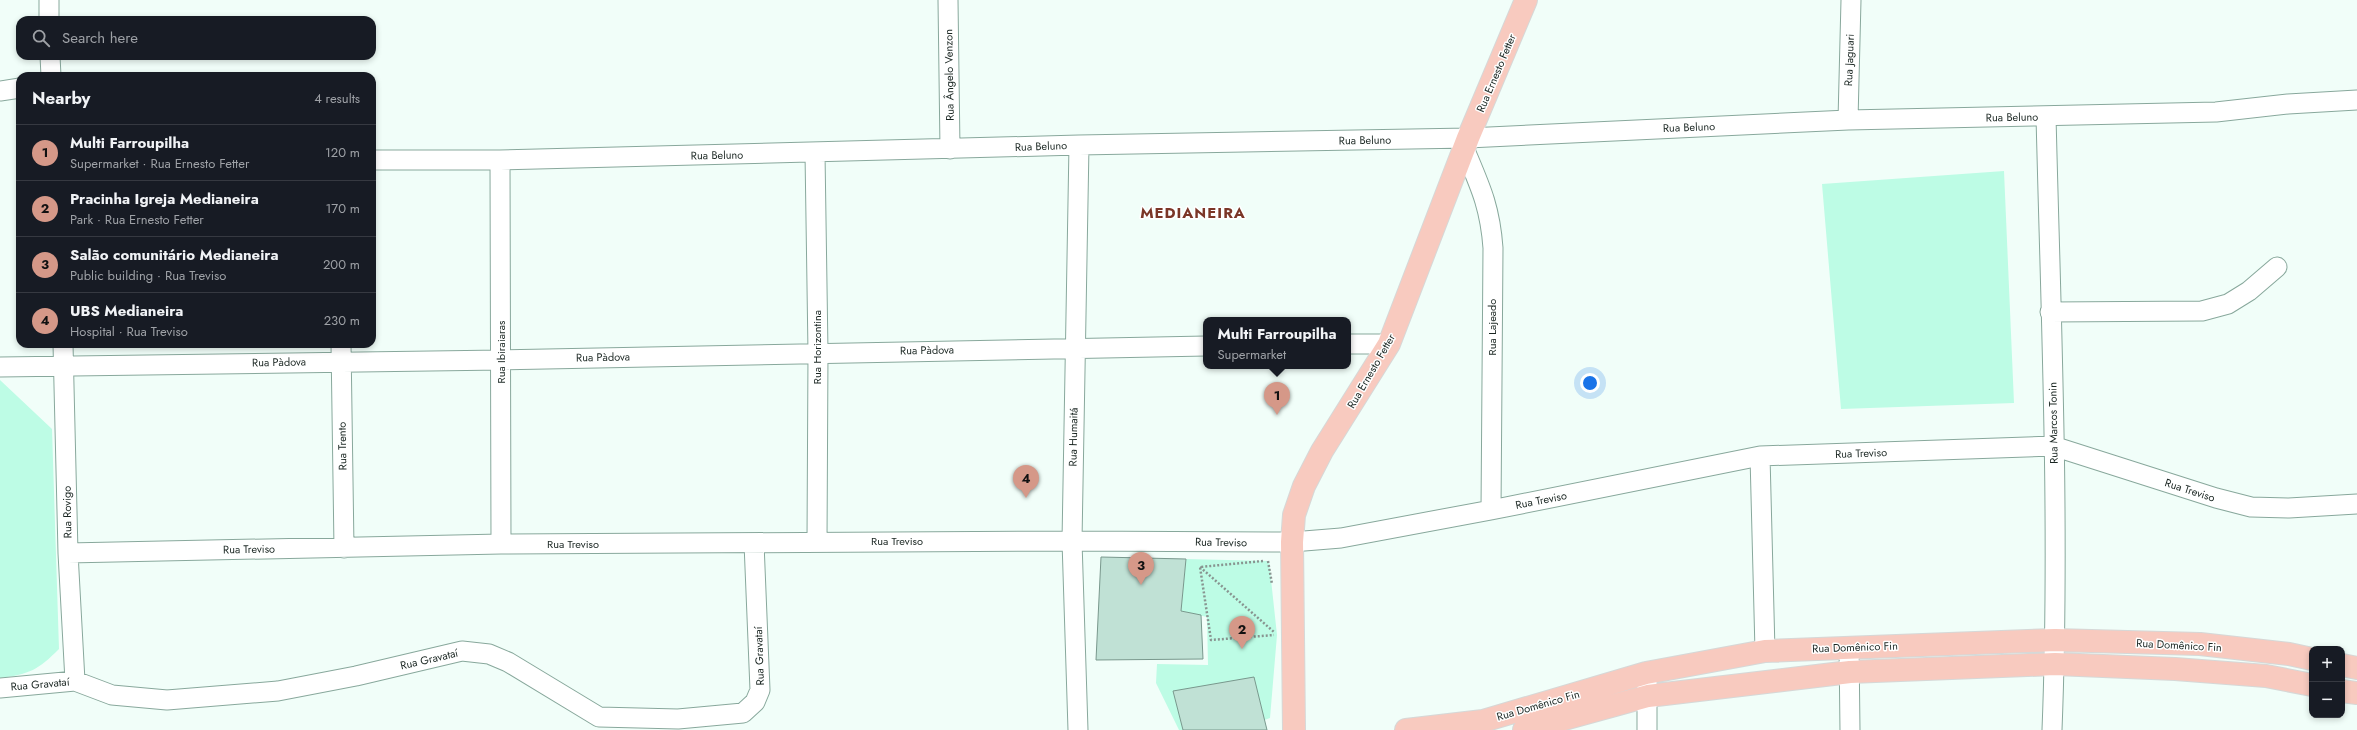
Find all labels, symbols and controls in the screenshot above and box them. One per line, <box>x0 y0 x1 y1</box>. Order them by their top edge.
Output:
search box <box>16 16 376 60</box>
icon: search <box>30 27 52 49</box>
text: Search here <box>62 27 138 49</box>
street label: Rua Ângelo Venzon <box>940 29 958 121</box>
street label: Rua Ernesto Fetter <box>1472 31 1520 115</box>
street label: Rua Jaguari <box>1840 33 1858 86</box>
text: Nearby <box>32 86 90 110</box>
text: 4 results <box>314 89 360 108</box>
street label: Rua Beluno <box>1986 109 2038 125</box>
street label: Rua Beluno <box>1663 118 1715 136</box>
text: Multi Farroupilha <box>70 132 189 154</box>
street label: Rua Beluno <box>1339 132 1391 148</box>
street label: Rua Beluno <box>1015 137 1067 155</box>
text: 1 <box>42 143 48 162</box>
text: 120 m <box>325 143 360 162</box>
street label: Rua Beluno <box>691 147 743 163</box>
text: Supermarket · Rua Ernesto Fetter <box>70 154 249 173</box>
text: Pracinha Igreja Medianeira <box>70 188 259 210</box>
text: 2 <box>41 199 49 218</box>
text: 170 m <box>325 199 360 218</box>
district label: MEDIANEIRA <box>1140 202 1246 224</box>
text: Park · Rua Ernesto Fetter <box>70 210 204 229</box>
text: Salão comunitário Medianeira <box>70 244 279 266</box>
text: 3 <box>41 255 49 274</box>
text: 200 m <box>323 255 360 274</box>
text: Public building · Rua Treviso <box>70 266 226 285</box>
street label: Rua Lajeado <box>1484 299 1500 355</box>
text: UBS Medianeira <box>70 300 183 322</box>
street label: Rua Horizontina <box>809 310 825 384</box>
text: 4 <box>40 311 50 330</box>
text: 230 m <box>324 311 360 330</box>
popup <box>1203 317 1351 369</box>
street label: Rua Ibiraiaras <box>493 320 509 384</box>
text: Hospital · Rua Treviso <box>70 322 188 341</box>
text: Multi Farroupilha <box>1217 323 1337 345</box>
street label: Rua Ernesto Fetter <box>1343 331 1399 411</box>
street label: Rua Pàdova <box>900 342 954 358</box>
text: Supermarket <box>1217 345 1286 364</box>
street label: Rua Pàdova <box>576 349 630 365</box>
street label: Rua Pàdova <box>252 354 306 370</box>
your location <box>1580 373 1600 393</box>
pin: 1 <box>1264 382 1290 415</box>
street label: Rua Marcos Tonin <box>2044 382 2062 464</box>
street label: Rua Humaitá <box>1064 407 1082 467</box>
street label: Rua Trento <box>334 422 350 470</box>
street label: Rua Treviso <box>1835 444 1887 462</box>
pin: 4 <box>1013 465 1039 498</box>
street label: Rua Treviso <box>2163 474 2217 506</box>
street label: Rua Rovigo <box>59 486 75 538</box>
street label: Rua Treviso <box>1514 487 1568 513</box>
street label: Rua Treviso <box>871 533 923 549</box>
street label: Rua Treviso <box>1195 534 1247 550</box>
street label: Rua Treviso <box>547 536 599 552</box>
street label: Rua Treviso <box>223 541 275 557</box>
pin: 3 <box>1128 552 1154 585</box>
pin: 2 <box>1229 616 1255 649</box>
street label: Rua Gravataí <box>750 625 768 686</box>
street label: Rua Domênico Fin <box>2136 635 2222 655</box>
street label: Rua Domênico Fin <box>1812 638 1898 656</box>
street label: Rua Gravataí <box>398 644 461 673</box>
map controls <box>2309 646 2345 718</box>
button: + <box>2309 646 2345 682</box>
street label: Rua Gravataí <box>10 673 71 695</box>
button: − <box>2309 682 2345 718</box>
street label: Rua Domênico Fin <box>1495 686 1581 724</box>

